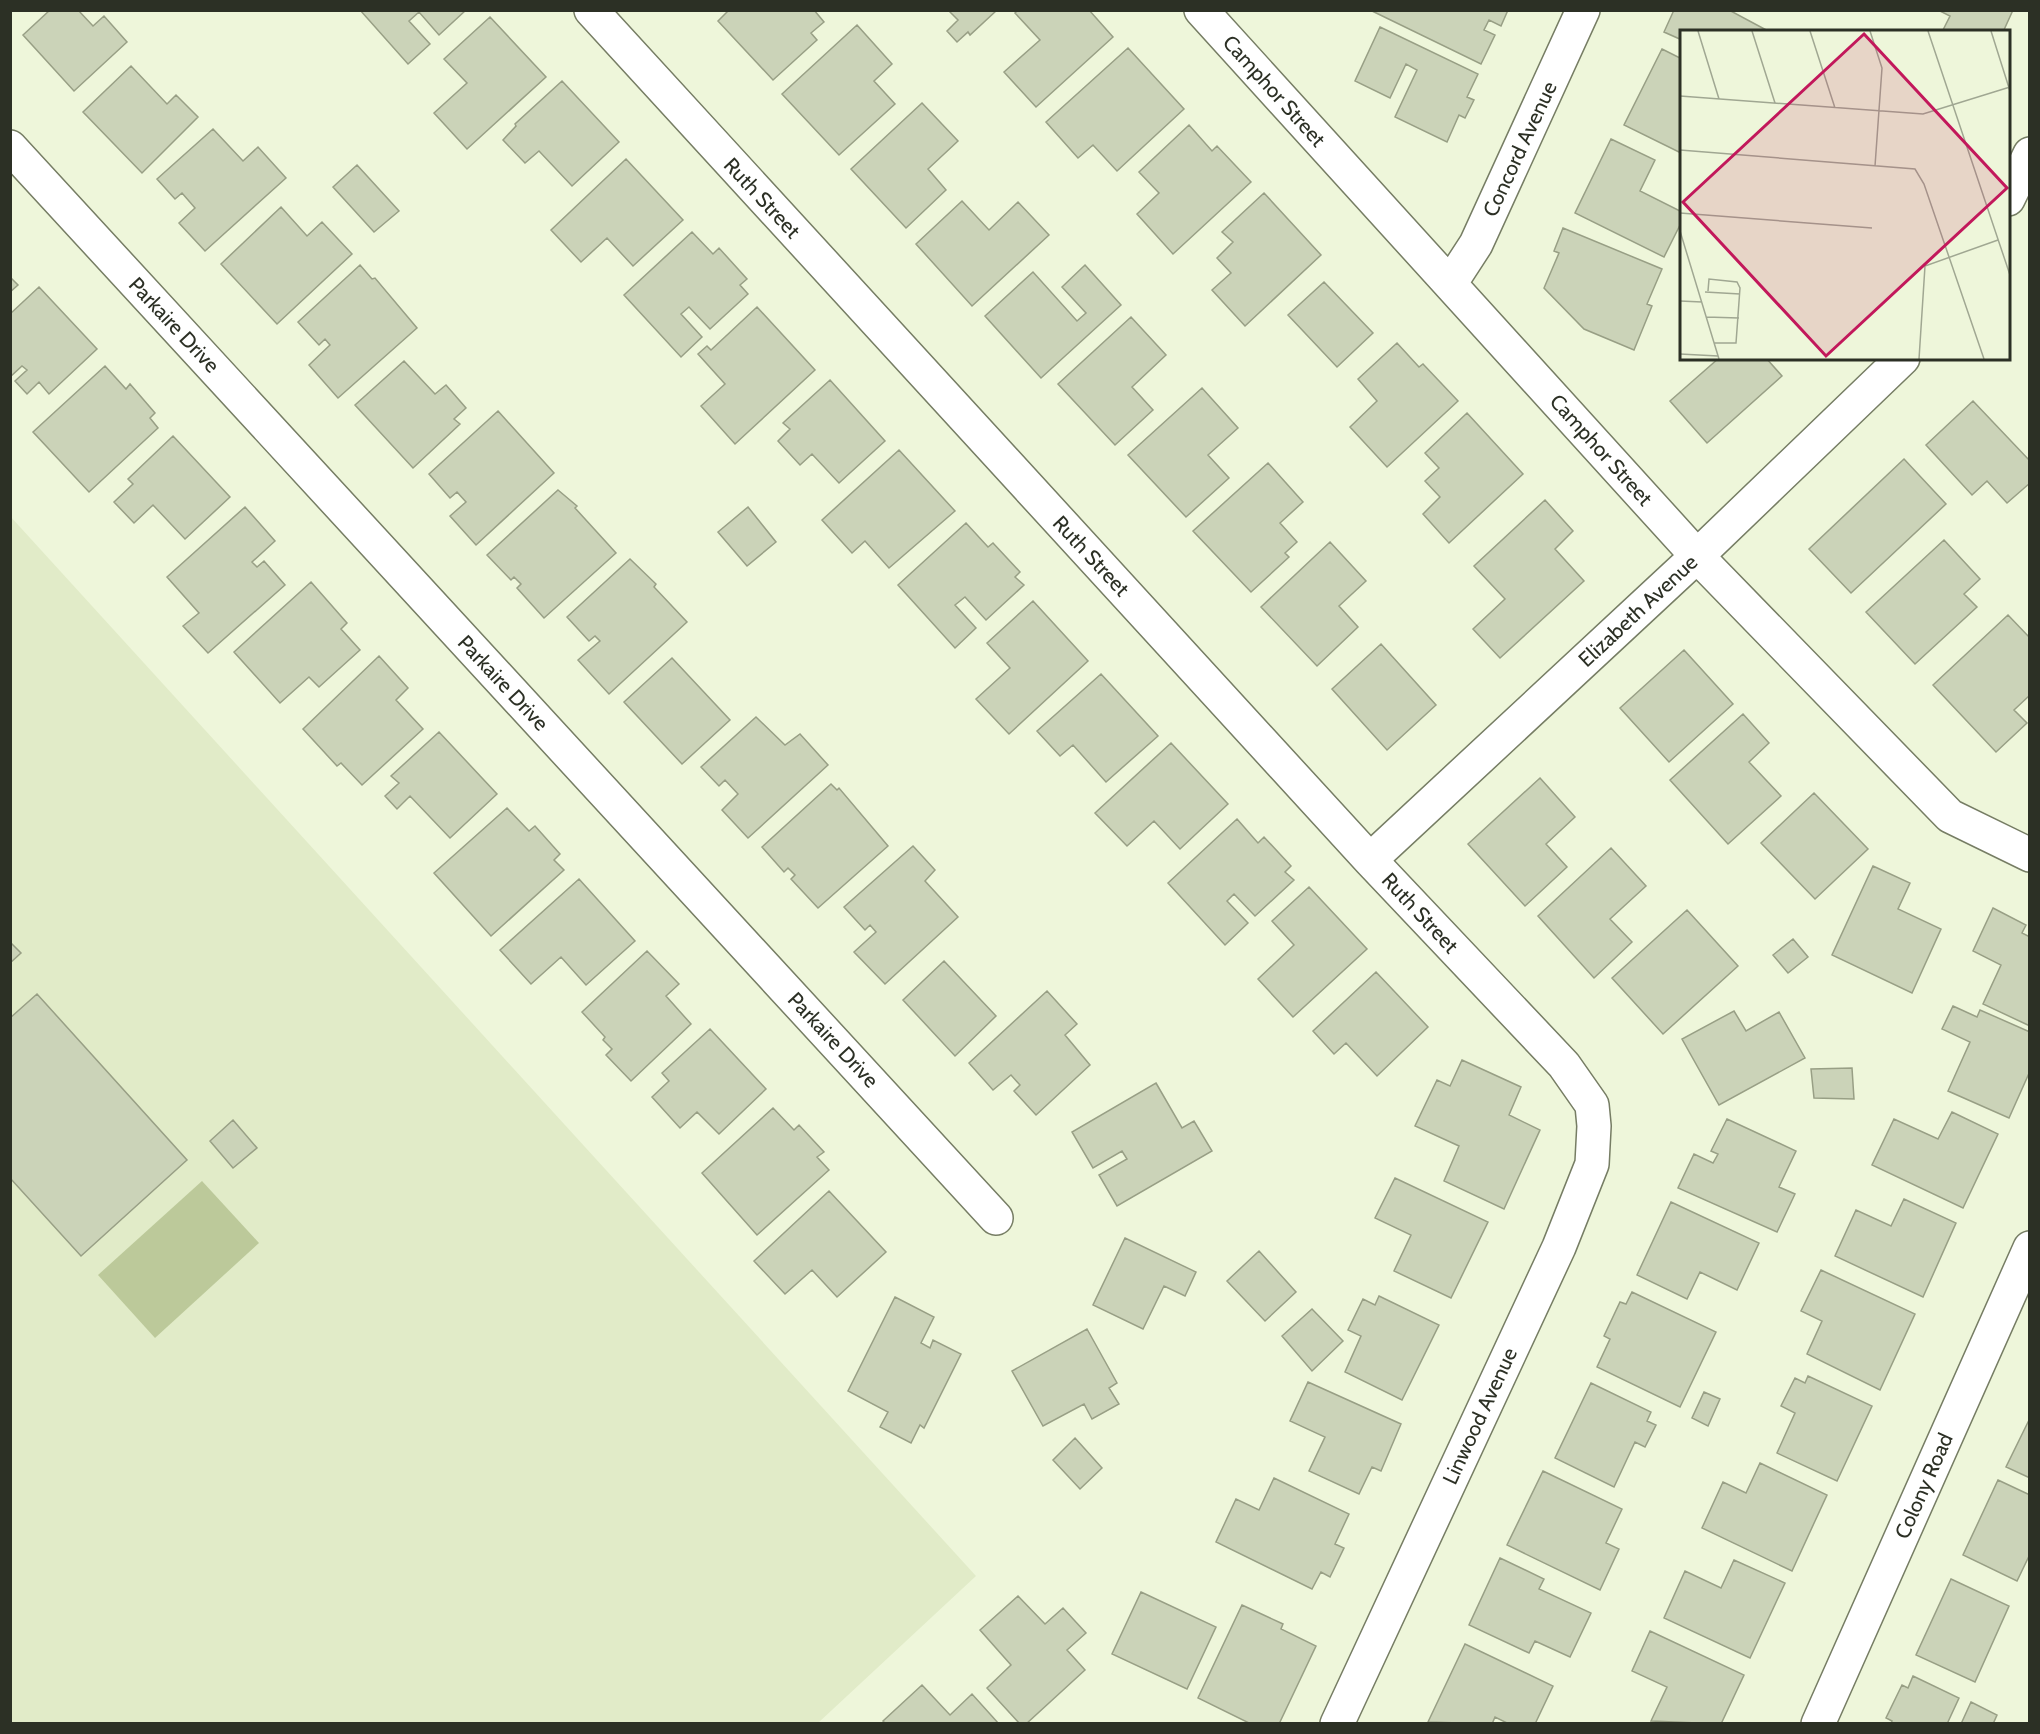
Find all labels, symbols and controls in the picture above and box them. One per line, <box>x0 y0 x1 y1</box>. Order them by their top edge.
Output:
street label: Camphor Street <box>1218 30 1331 152</box>
inset map <box>1680 30 2010 360</box>
street label: Concord Avenue <box>1477 77 1562 220</box>
street label: Ruth Street <box>719 152 806 243</box>
street label: Parkaire Drive <box>124 272 225 378</box>
street label: Camphor Street <box>1545 389 1658 511</box>
street label: Ruth Street <box>1048 510 1135 601</box>
street label: Elizabeth Avenue <box>1573 549 1702 672</box>
street label: Parkaire Drive <box>453 630 554 736</box>
street label: Ruth Street <box>1377 867 1464 958</box>
street label: Parkaire Drive <box>783 987 884 1093</box>
street label: Linwood Avenue <box>1437 1343 1522 1488</box>
street label: Colony Road <box>1889 1429 1958 1542</box>

